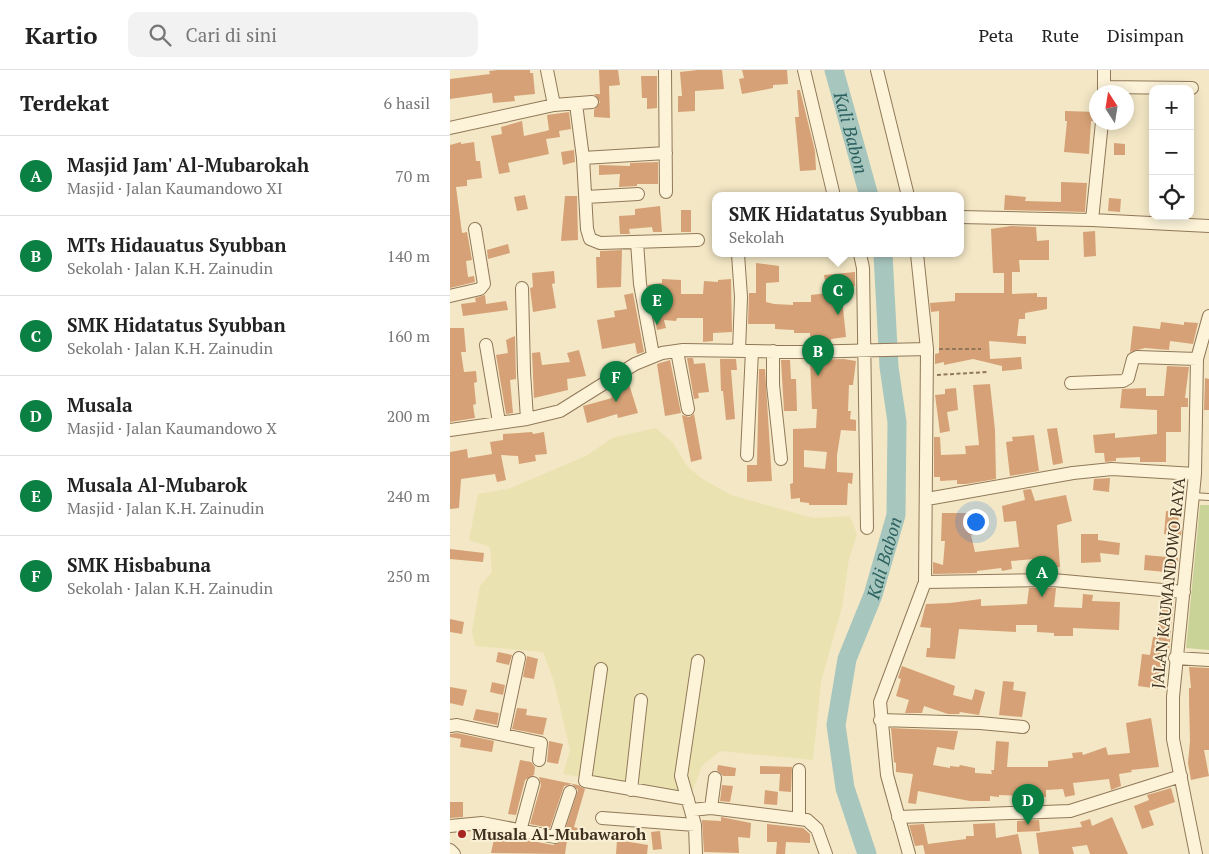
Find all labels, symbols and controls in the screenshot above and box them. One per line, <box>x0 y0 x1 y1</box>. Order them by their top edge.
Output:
search box <box>128 12 478 57</box>
text: Kartio <box>25 19 98 51</box>
icon: search <box>146 21 174 49</box>
text: Cari di sini <box>186 22 277 47</box>
text: Peta <box>979 23 1014 47</box>
text: Rute <box>1042 23 1079 47</box>
text: Disimpan <box>1107 23 1184 47</box>
north arrow <box>1089 85 1134 130</box>
map controls <box>1149 85 1194 220</box>
button: + <box>1149 85 1194 130</box>
water label: Kali Babon <box>828 88 874 176</box>
text: Terdekat <box>20 89 109 117</box>
text: 6 hasil <box>384 92 430 114</box>
button: − <box>1149 130 1194 175</box>
text: Masjid Jam' Al-Mubarokah <box>67 152 309 177</box>
text: A <box>30 165 42 187</box>
text: 70 m <box>395 165 430 187</box>
button: locate <box>1149 175 1194 220</box>
text: Masjid · Jalan Kaumandowo XI <box>67 177 283 199</box>
popup <box>712 192 964 257</box>
text: SMK Hidatatus Syubban <box>729 201 947 226</box>
text: Sekolah <box>729 226 784 248</box>
text: MTs Hidauatus Syubban <box>67 232 287 257</box>
text: B <box>31 245 41 267</box>
text: 140 m <box>387 245 430 267</box>
text: Sekolah · Jalan K.H. Zainudin <box>67 257 273 279</box>
pin: C <box>822 274 854 315</box>
pin: E <box>641 284 673 325</box>
text: SMK Hidatatus Syubban <box>67 312 286 337</box>
text: C <box>31 325 41 347</box>
text: 160 m <box>387 325 430 347</box>
pin: B <box>802 335 834 376</box>
text: Sekolah · Jalan K.H. Zainudin <box>67 337 273 359</box>
pin: F <box>600 361 632 402</box>
text: Musala <box>67 392 133 417</box>
text: D <box>30 405 42 427</box>
text: 200 m <box>387 405 430 427</box>
text: Masjid · Jalan Kaumandowo X <box>67 417 277 439</box>
text: Musala Al-Mubarok <box>67 472 247 497</box>
street label: JALAN KAUMANDOWO RAYA <box>1146 476 1190 690</box>
text: E <box>31 485 41 507</box>
text: 240 m <box>387 485 430 507</box>
text: Masjid · Jalan K.H. Zainudin <box>67 497 264 519</box>
your location <box>963 509 989 535</box>
water label: Kali Babon <box>860 514 907 602</box>
text: SMK Hisbabuna <box>67 552 211 577</box>
pin: A <box>1026 556 1058 597</box>
text: F <box>31 565 41 587</box>
text: 250 m <box>387 565 430 587</box>
text: Sekolah · Jalan K.H. Zainudin <box>67 577 273 599</box>
pin: D <box>1012 784 1044 825</box>
place label: Musala Al-Mubawaroh <box>472 823 647 845</box>
marker: Musala Al-Mubawaroh <box>456 828 468 840</box>

